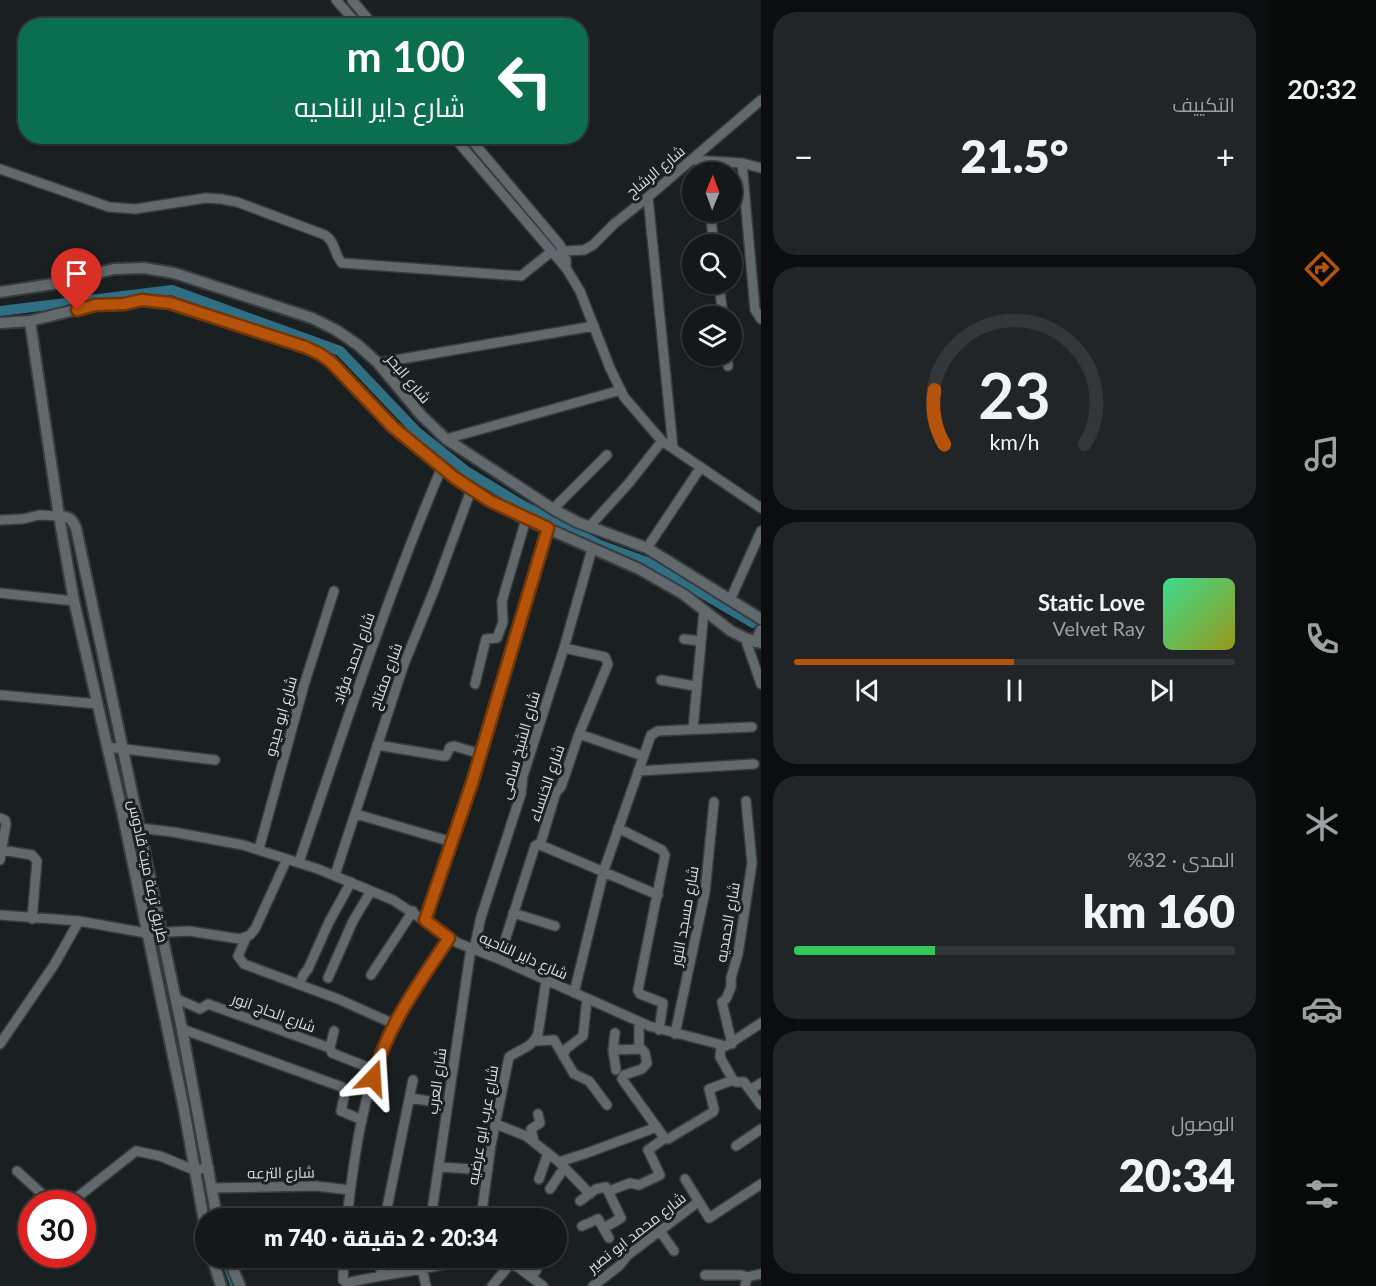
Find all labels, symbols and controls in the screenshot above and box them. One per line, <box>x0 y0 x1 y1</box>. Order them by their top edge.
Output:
text: 100 m <box>347 31 465 81</box>
icon: left <box>486 42 564 120</box>
text: 20:32 <box>1287 72 1357 105</box>
text: شارع داير الناحيه <box>294 90 465 123</box>
text: التكييف <box>1172 92 1235 116</box>
text: 21.5° <box>961 129 1068 183</box>
text: − <box>794 136 813 176</box>
text: + <box>1216 136 1235 176</box>
street label: شارع الرشاح <box>622 141 690 203</box>
north arrow <box>682 162 742 222</box>
map controls <box>682 162 742 366</box>
button: search <box>682 234 742 294</box>
pin <box>51 248 102 310</box>
icon: directions <box>1301 248 1343 290</box>
icon: arrive <box>60 257 93 290</box>
button: layers <box>682 306 742 366</box>
street label: شارع البحر <box>380 349 435 408</box>
text: 23 <box>978 357 1051 432</box>
text: km/h <box>989 430 1040 456</box>
icon: music <box>1301 433 1343 475</box>
text: Static Love <box>1038 589 1145 616</box>
street label: شارع احمد فؤاد <box>328 610 381 707</box>
text: Velvet Ray <box>1052 616 1145 640</box>
icon: phone <box>1301 618 1343 660</box>
street label: شارع مفتاح <box>365 640 408 713</box>
street label: شارع ابو حيدو <box>260 674 303 759</box>
icon: previous <box>851 674 884 707</box>
icon: pause <box>998 674 1031 707</box>
icon: next <box>1145 674 1178 707</box>
street label: شارع الشيخ سامى <box>495 689 546 802</box>
street label: شارع الخنساء <box>524 742 570 825</box>
street label: طريق ترعة ميت قادوس <box>123 798 173 944</box>
icon: climate <box>1301 803 1343 845</box>
text: المدى · 32% <box>1127 847 1235 871</box>
street label: شارع مسجد النور <box>666 864 705 969</box>
street label: شارع الحمديه <box>711 881 746 964</box>
text: 160 km <box>1083 884 1235 938</box>
street label: شارع داير الناحيه <box>476 927 571 985</box>
street label: شارع الحاج انور <box>228 988 318 1038</box>
icon: car <box>1301 988 1343 1030</box>
position arrow <box>341 1046 405 1110</box>
street label: شارع العرب <box>422 1047 453 1116</box>
street label: شارع عرب ابو عرضيه <box>463 1064 504 1187</box>
text: الوصول <box>1171 1111 1235 1135</box>
text: 20:34 <box>1119 1148 1235 1202</box>
street label: شارع الترعه <box>247 1162 315 1185</box>
icon: filters <box>1301 1173 1343 1215</box>
street label: شارع محمد ابو نصير <box>582 1188 691 1279</box>
speed limit sign: 30 <box>18 1190 96 1268</box>
text: 20:34 · 2 دقيقة · 740 m <box>264 1224 498 1251</box>

